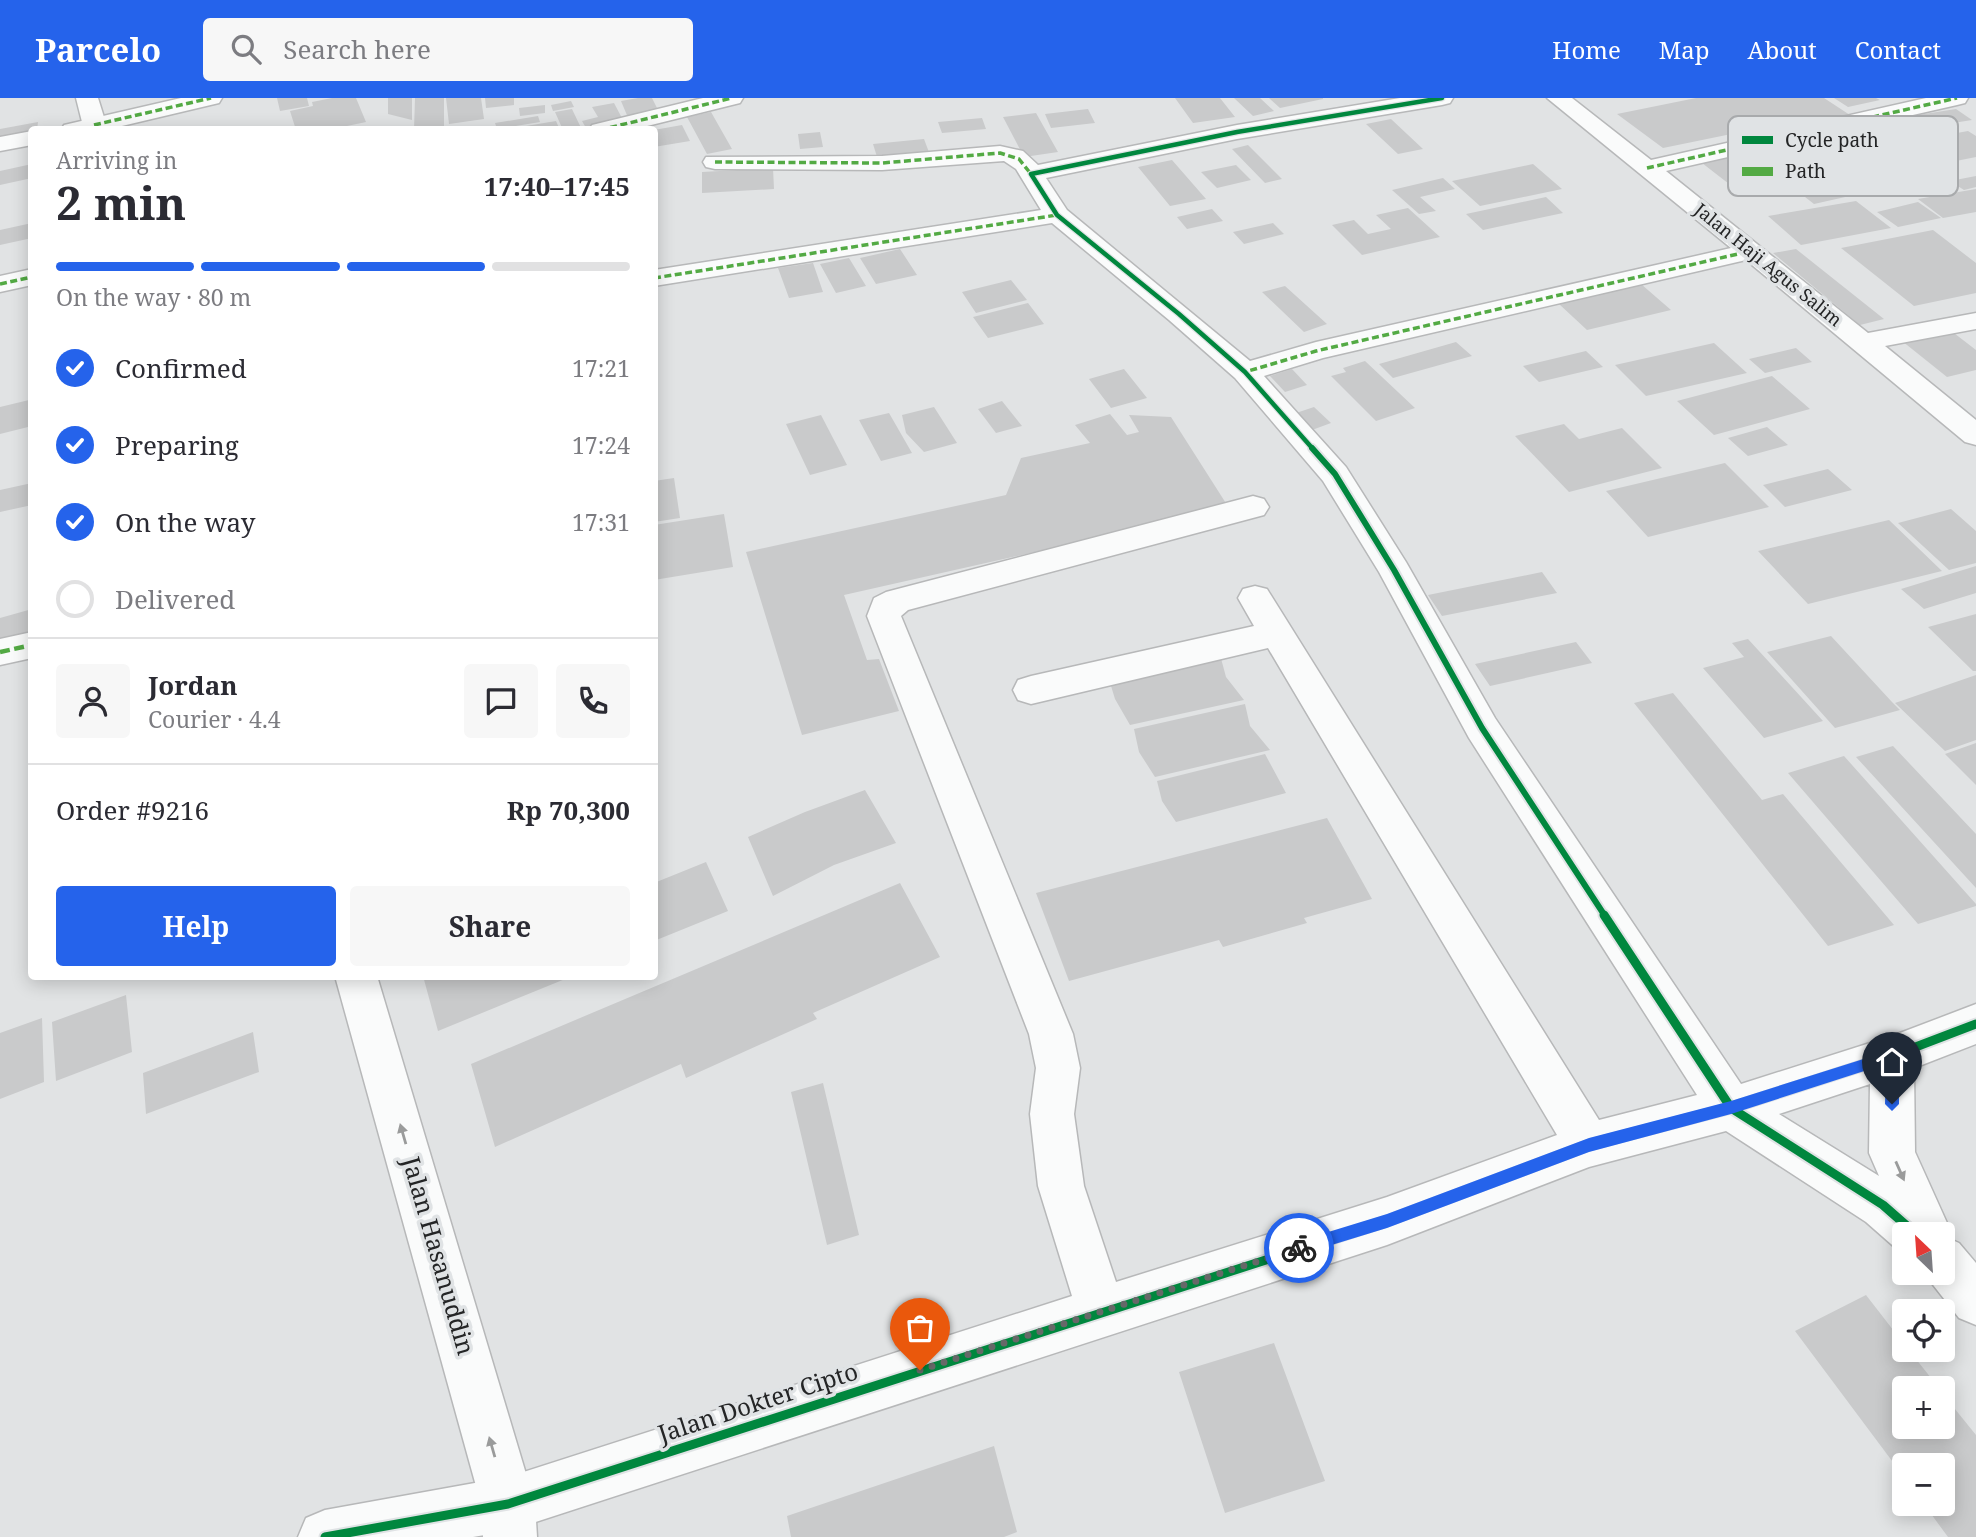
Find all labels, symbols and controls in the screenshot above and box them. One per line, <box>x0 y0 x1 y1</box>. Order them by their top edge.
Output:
search box <box>203 18 693 81</box>
text: Parcelo <box>35 27 161 72</box>
icon: search <box>227 30 265 68</box>
text: Search here <box>283 31 431 67</box>
text: Home <box>1552 33 1621 66</box>
text: Map <box>1659 33 1710 66</box>
text: About <box>1748 33 1817 66</box>
text: Contact <box>1855 33 1941 66</box>
legend <box>1728 116 1958 196</box>
text: Cycle path <box>1785 127 1879 153</box>
text: Arriving in <box>56 144 177 176</box>
text: Path <box>1785 158 1826 184</box>
text: 17:40–17:45 <box>484 168 630 204</box>
text: 2 min <box>56 171 186 233</box>
street label: Jalan Haji Agus Salim <box>1689 197 1847 331</box>
text: On the way · 80 m <box>56 281 251 313</box>
icon: check <box>56 349 94 387</box>
text: Confirmed <box>115 350 247 386</box>
text: 17:21 <box>572 352 630 384</box>
icon: check <box>56 426 94 464</box>
text: Preparing <box>115 427 239 463</box>
text: 17:24 <box>572 429 630 461</box>
icon: check <box>56 503 94 541</box>
text: On the way <box>115 504 255 540</box>
text: 17:31 <box>572 506 630 538</box>
text: Delivered <box>115 581 235 617</box>
button: person <box>56 664 130 738</box>
button: chat <box>464 664 538 738</box>
button: phone <box>556 664 630 738</box>
text: Jordan <box>148 667 238 703</box>
text: Courier · 4.4 <box>148 703 281 735</box>
text: Order #9216 <box>56 792 209 828</box>
text: Rp 70,300 <box>507 792 630 828</box>
button: Help <box>56 886 336 966</box>
button: Share <box>350 886 630 966</box>
pin <box>1862 1032 1922 1104</box>
icon: home <box>1873 1043 1911 1081</box>
one-way arrow <box>397 1123 407 1144</box>
street label: Jalan Hasanuddin <box>395 1152 484 1359</box>
one-way arrow <box>1895 1161 1906 1182</box>
courier <box>1264 1213 1334 1283</box>
north arrow <box>1892 1222 1955 1284</box>
map controls <box>1892 1222 1955 1516</box>
icon: bike <box>1280 1229 1318 1267</box>
pin <box>890 1298 950 1370</box>
button: locate <box>1892 1299 1955 1362</box>
icon: bag <box>901 1309 939 1347</box>
street label: Jalan Dokter Cipto <box>652 1354 862 1450</box>
button: + <box>1892 1376 1955 1439</box>
one-way arrow <box>487 1436 497 1457</box>
button: − <box>1892 1453 1955 1516</box>

